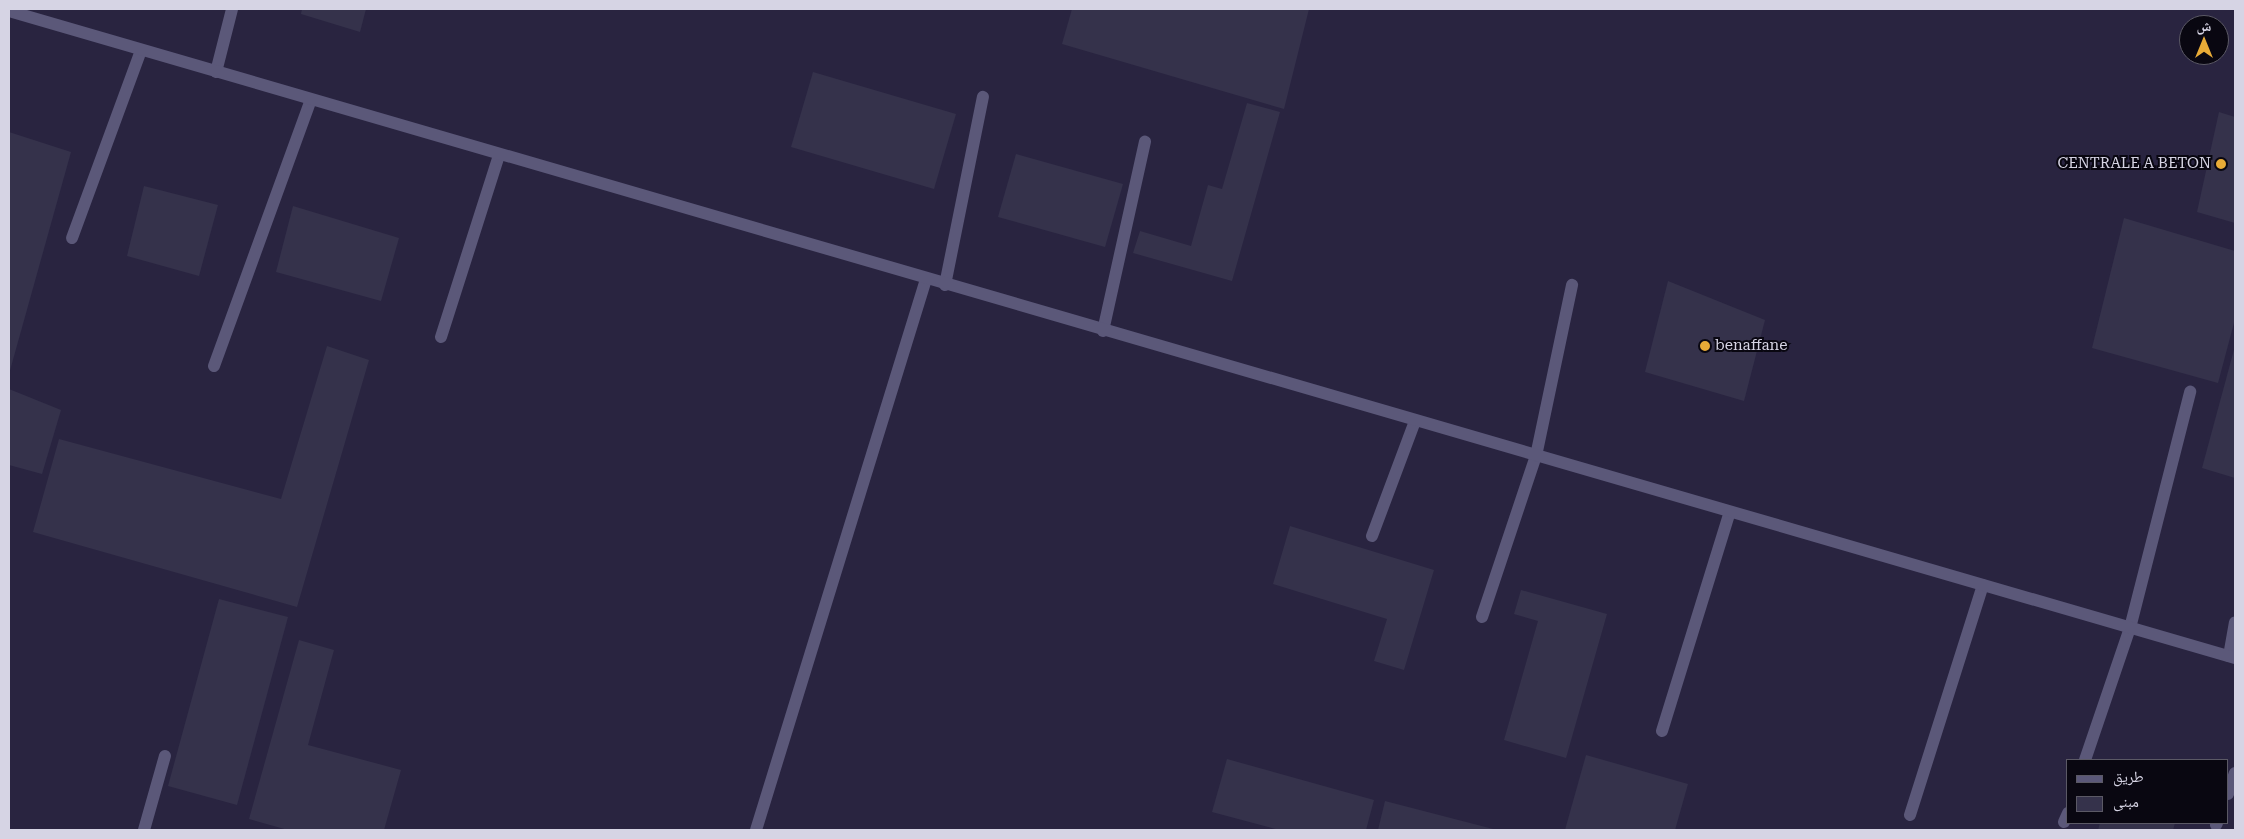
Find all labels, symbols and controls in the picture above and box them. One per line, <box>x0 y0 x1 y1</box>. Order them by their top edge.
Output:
north arrow <box>2179 15 2229 65</box>
text: ش <box>2197 18 2211 34</box>
place label: CENTRALE A BETON <box>2057 155 2211 173</box>
marker: CENTRALE A BETON <box>2215 158 2227 170</box>
place label: benaffane <box>1715 337 1787 355</box>
marker: benaffane <box>1699 340 1711 352</box>
legend <box>2066 759 2229 824</box>
text: طريق <box>2113 768 2144 786</box>
text: مبنى <box>2113 793 2139 811</box>

